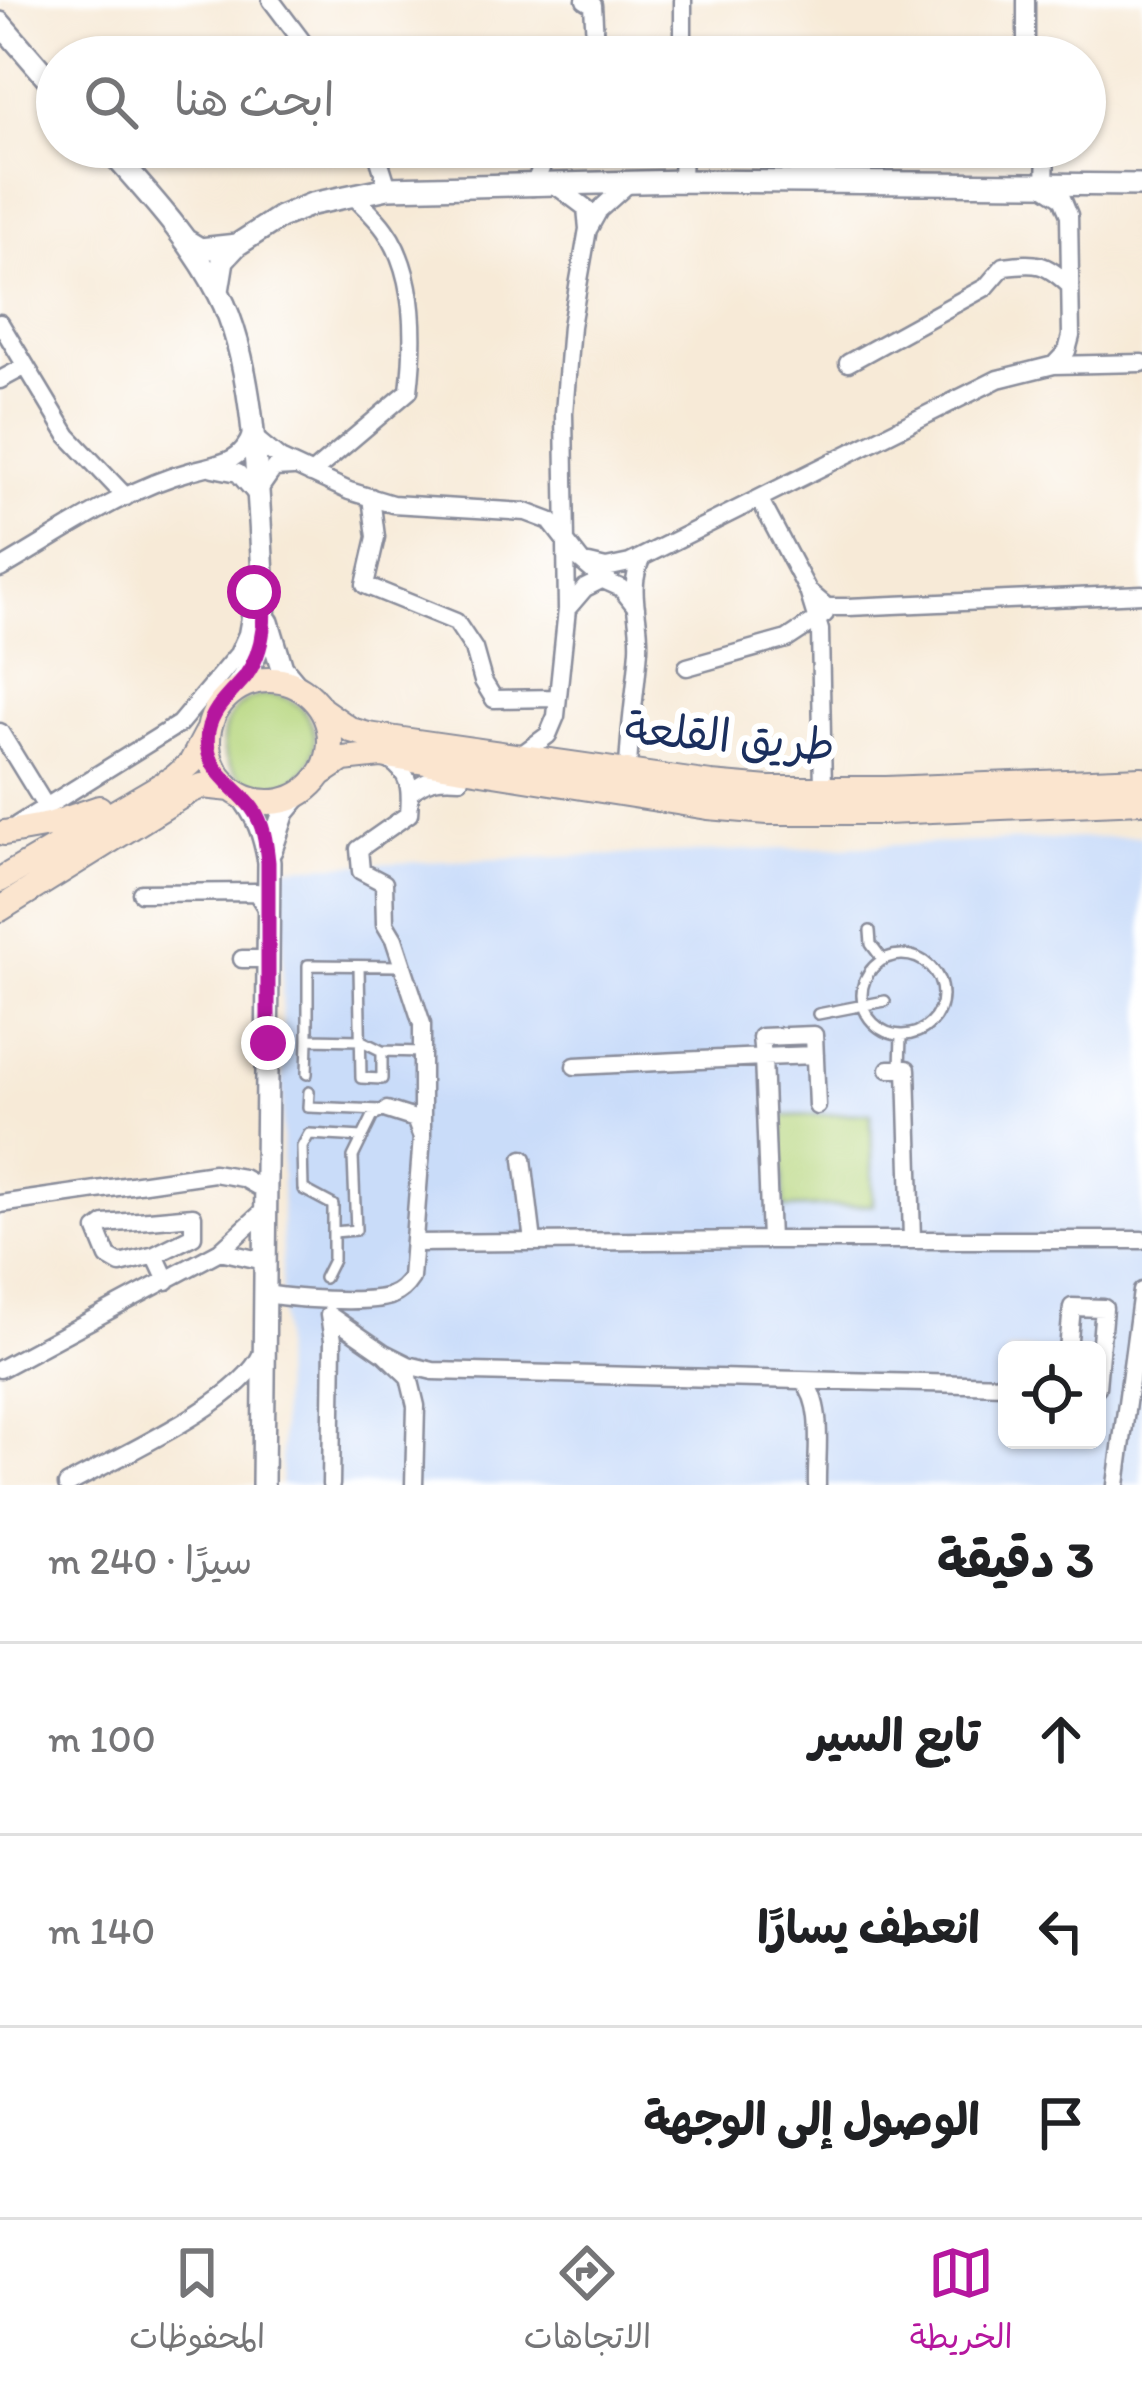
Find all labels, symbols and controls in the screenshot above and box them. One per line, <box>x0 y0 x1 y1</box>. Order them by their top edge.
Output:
search box <box>36 36 1106 168</box>
icon: search <box>78 69 144 135</box>
text: ابحث هنا <box>174 72 335 126</box>
route start <box>227 565 281 619</box>
street label: طريق القلعة <box>623 700 837 772</box>
route end <box>241 1016 295 1070</box>
map controls <box>998 1341 1106 1449</box>
button: locate <box>998 1341 1106 1449</box>
text: 3 دقيقة <box>937 1529 1094 1590</box>
text: سيرًا · 240 m <box>48 1537 252 1584</box>
icon: ahead <box>1028 1706 1094 1772</box>
text: تابع السير <box>810 1708 980 1762</box>
text: 100 m <box>48 1715 156 1762</box>
icon: left <box>1028 1898 1094 1964</box>
text: انعطف يسارًا <box>757 1900 980 1954</box>
text: 140 m <box>48 1907 155 1954</box>
icon: arrive <box>1028 2090 1094 2156</box>
text: الوصول إلى الوجهة <box>643 2092 980 2146</box>
tab: المحفوظات <box>129 2240 265 2366</box>
tab: الاتجاهات <box>524 2240 651 2366</box>
tab: الخريطة <box>910 2240 1013 2366</box>

